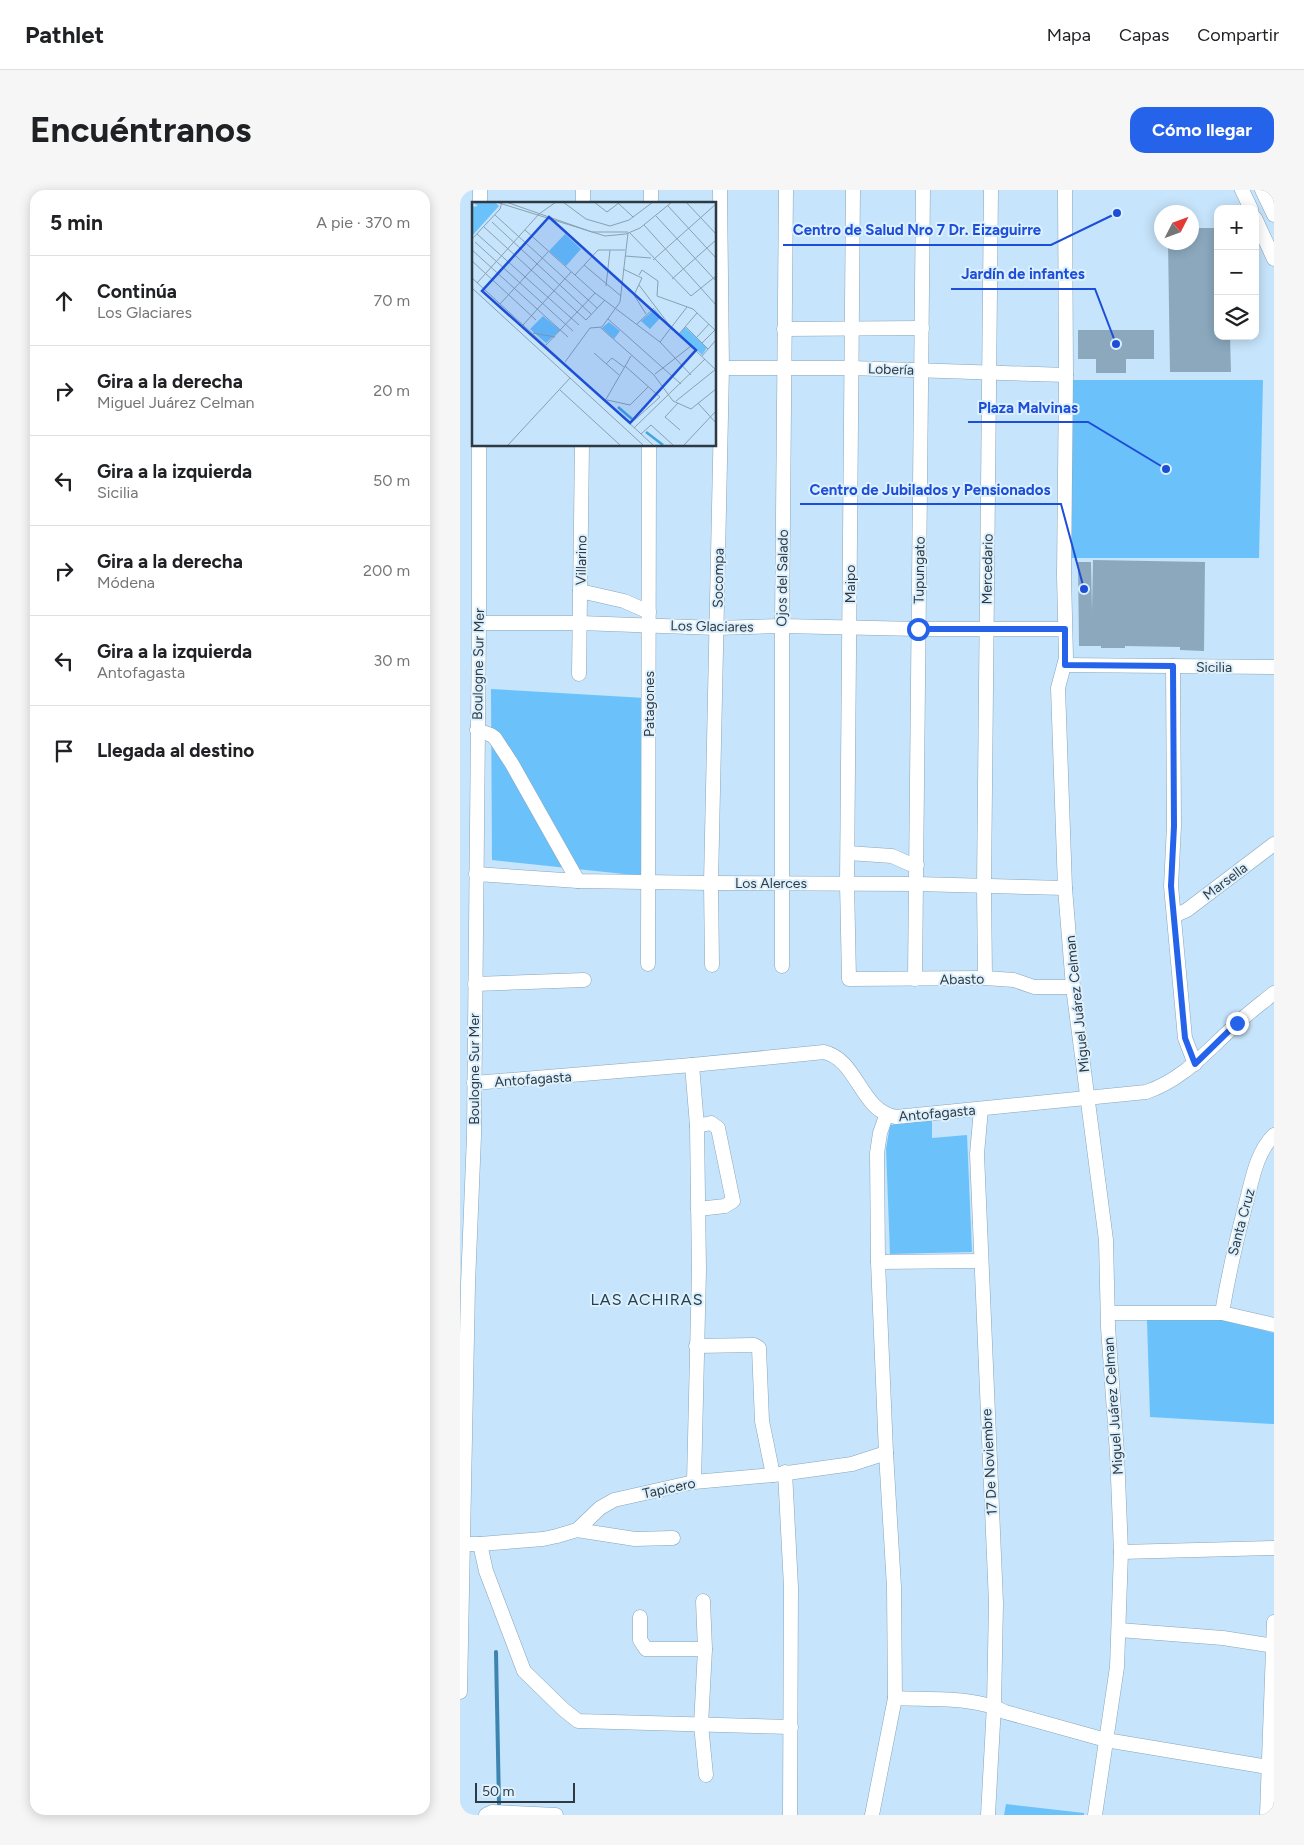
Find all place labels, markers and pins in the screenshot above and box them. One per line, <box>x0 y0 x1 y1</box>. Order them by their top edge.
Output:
callout: Centro de Salud Nro 7 Dr. Eizaguirre <box>783 215 1051 245</box>
callout: Jardín de infantes <box>951 259 1095 289</box>
callout: Plaza Malvinas <box>968 392 1088 422</box>
callout: Centro de Jubilados y Pensionados <box>800 474 1061 504</box>

